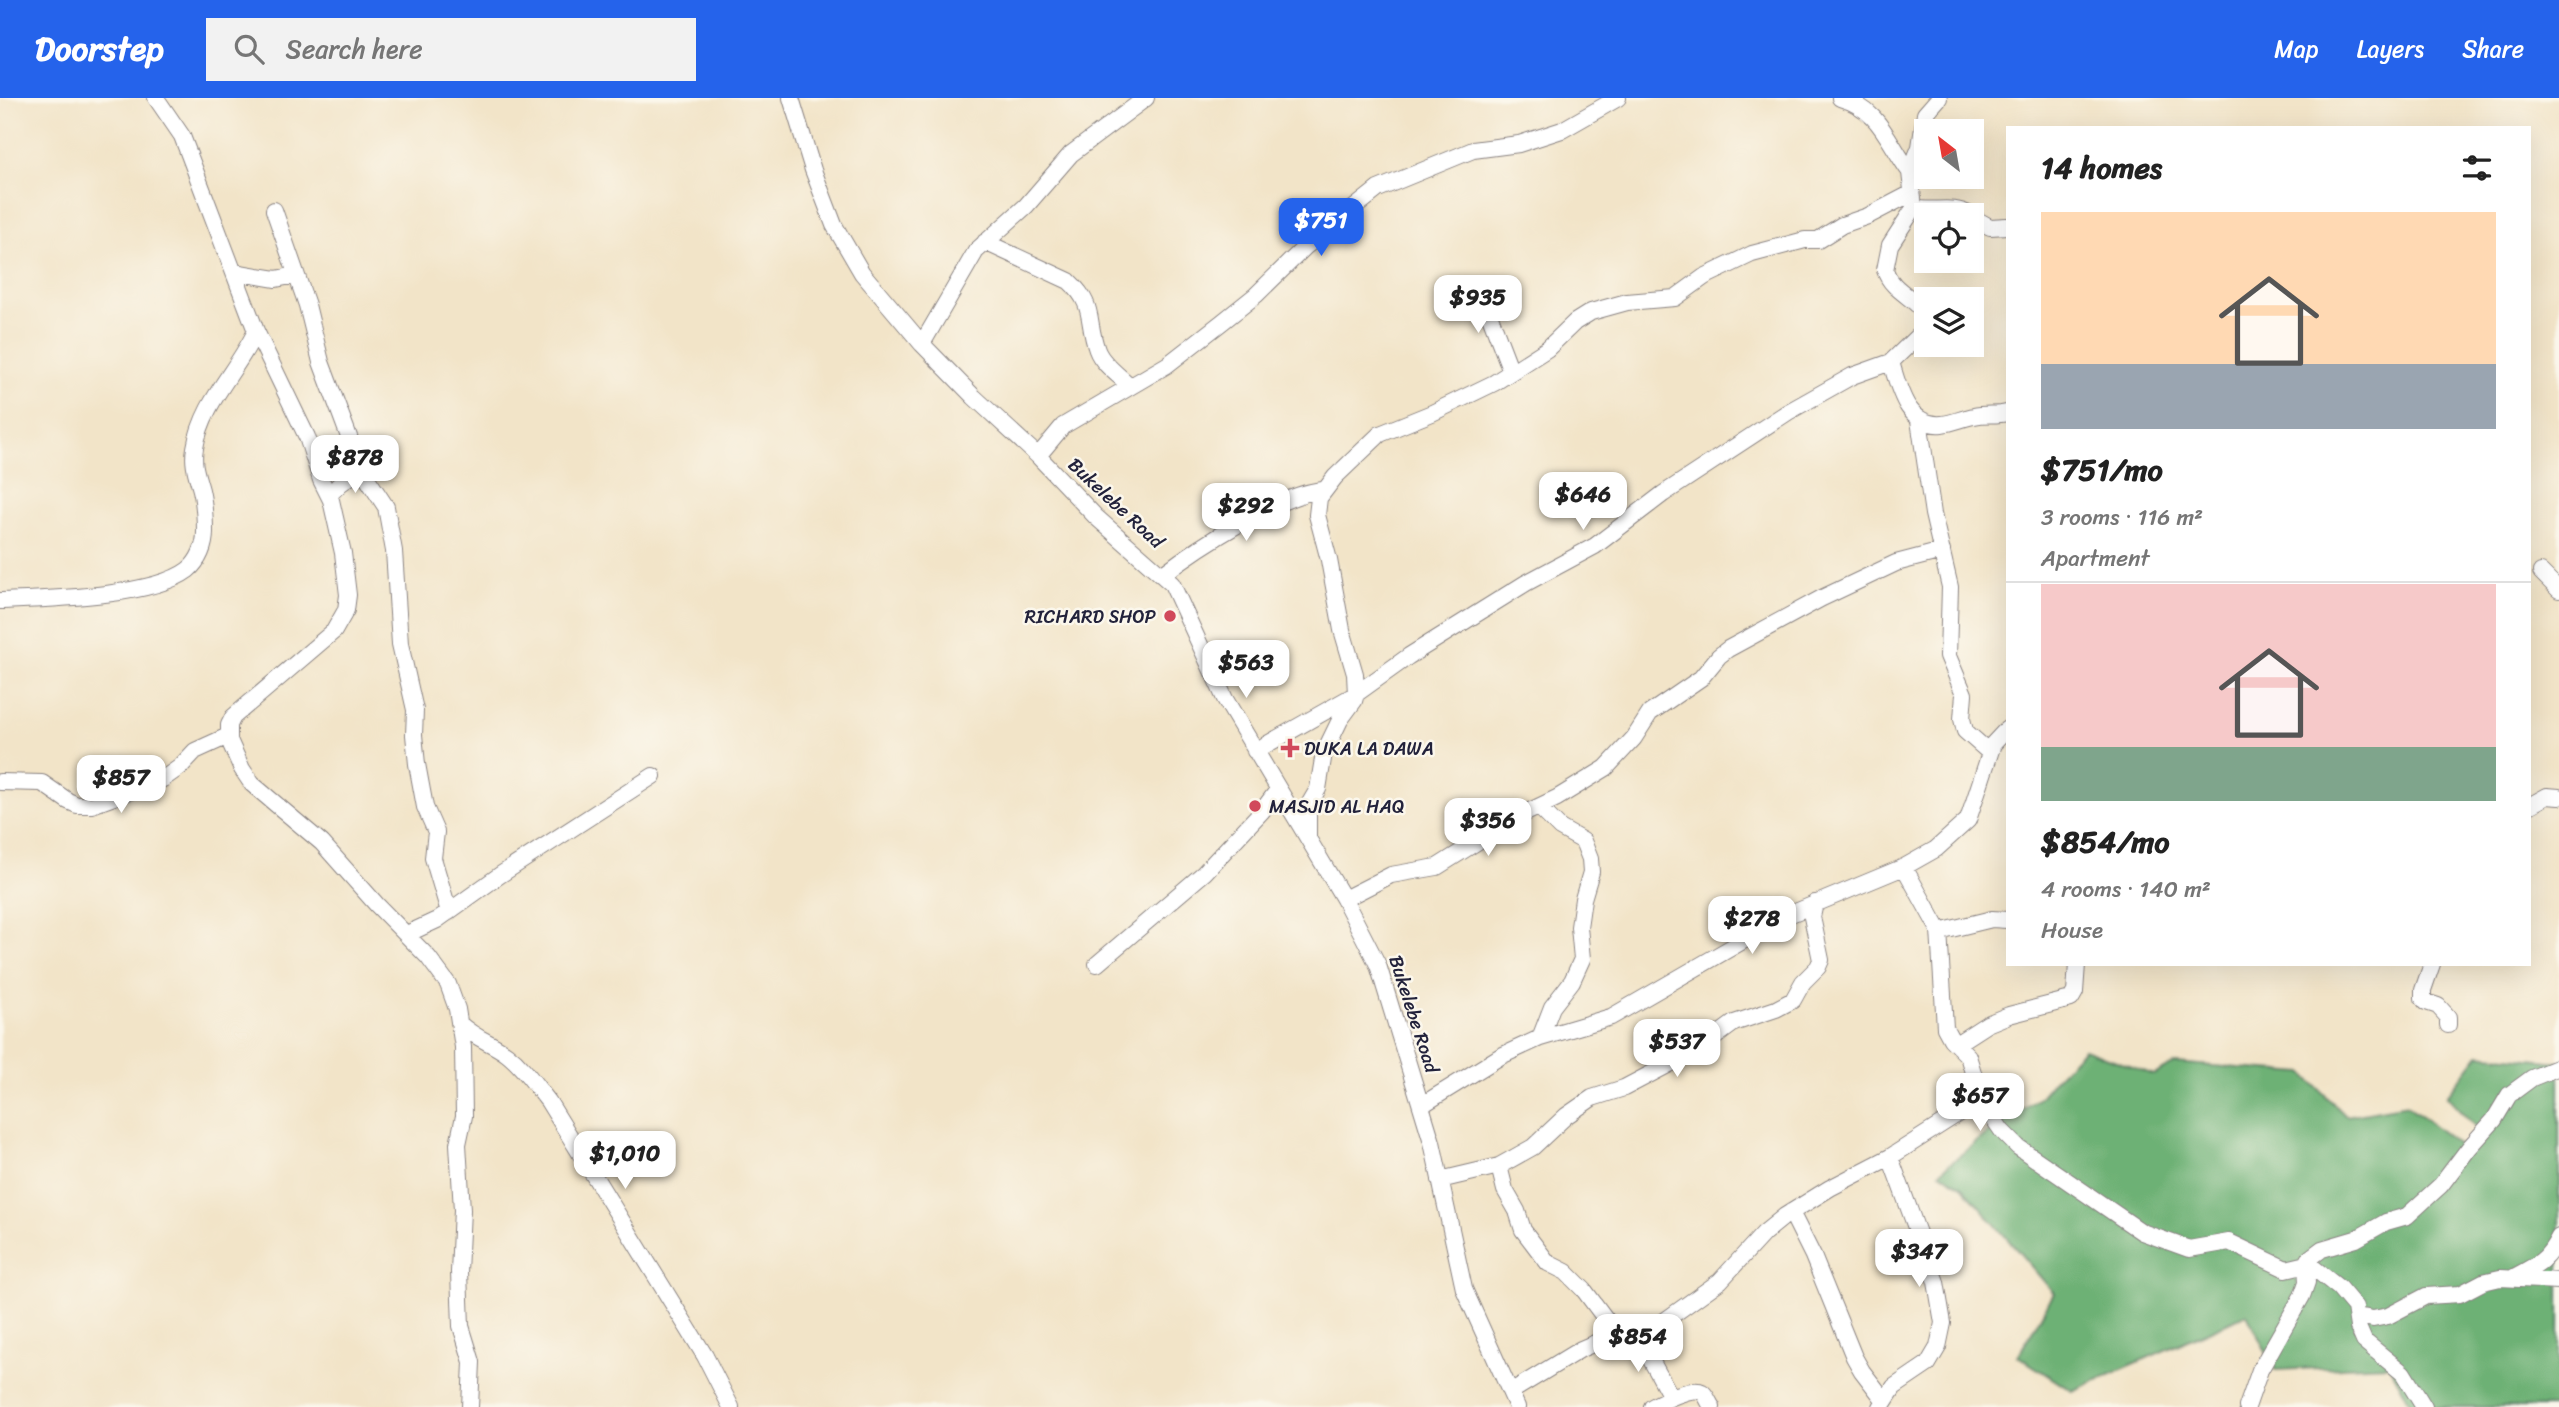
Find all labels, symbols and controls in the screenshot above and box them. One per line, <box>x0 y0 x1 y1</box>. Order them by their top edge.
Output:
search box <box>206 18 696 81</box>
text: Doorstep <box>35 20 164 78</box>
text: Search here <box>286 26 423 72</box>
text: Map <box>2274 28 2319 70</box>
text: Layers <box>2357 28 2424 70</box>
text: Share <box>2462 28 2524 70</box>
icon: search <box>230 30 268 68</box>
north arrow <box>1914 119 1984 189</box>
map controls <box>1914 119 1984 357</box>
text: 14 homes <box>2041 141 2162 195</box>
icon: filters <box>2458 149 2496 187</box>
pin: $751 <box>1280 198 1362 258</box>
text: $751 <box>1295 200 1347 241</box>
button: locate <box>1914 203 1984 273</box>
icon: home <box>2206 258 2332 384</box>
pin: $935 <box>1437 275 1519 335</box>
text: $935 <box>1450 277 1506 318</box>
button: layers <box>1914 287 1984 357</box>
pin: $878 <box>314 436 396 495</box>
text: $878 <box>327 437 383 478</box>
text: $751/mo <box>2041 443 2163 497</box>
street label: Bukelebe Road <box>1060 449 1173 558</box>
pin: $646 <box>1542 472 1624 532</box>
text: $646 <box>1555 474 1611 515</box>
pin: $292 <box>1205 484 1287 543</box>
text: $292 <box>1218 485 1274 526</box>
text: 3 rooms · 116 m² <box>2041 497 2203 538</box>
text: Apartment <box>2041 538 2150 579</box>
place label: RICHARD SHOP <box>1024 600 1156 633</box>
marker: RICHARD SHOP <box>1162 608 1178 624</box>
icon: home <box>2206 630 2332 756</box>
pin: $563 <box>1205 640 1287 700</box>
text: $563 <box>1218 642 1274 683</box>
place label: DUKA LA DAWA <box>1304 732 1434 765</box>
marker: DUKA LA DAWA <box>1282 740 1298 756</box>
pin: $857 <box>80 756 162 815</box>
text: $857 <box>93 757 149 798</box>
place label: MASJID AL HAQ <box>1269 790 1404 823</box>
marker: MASJID AL HAQ <box>1247 798 1263 814</box>
pin: $356 <box>1447 798 1529 858</box>
text: $356 <box>1460 800 1516 841</box>
text: $854/mo <box>2041 815 2170 869</box>
text: 4 rooms · 140 m² <box>2041 869 2211 910</box>
pin: $278 <box>1711 896 1793 956</box>
text: $278 <box>1724 898 1780 939</box>
text: House <box>2041 910 2103 951</box>
street label: Bukelebe Road <box>1379 951 1449 1079</box>
pin: $537 <box>1636 1020 1718 1079</box>
text: $537 <box>1649 1021 1705 1062</box>
pin: $657 <box>1939 1074 2021 1133</box>
text: $657 <box>1952 1075 2008 1116</box>
pin: $1,010 <box>568 1132 682 1191</box>
text: $1,010 <box>590 1133 660 1174</box>
pin: $347 <box>1878 1230 1960 1289</box>
text: $347 <box>1891 1231 1947 1272</box>
pin: $854 <box>1597 1314 1679 1374</box>
text: $854 <box>1609 1316 1667 1357</box>

